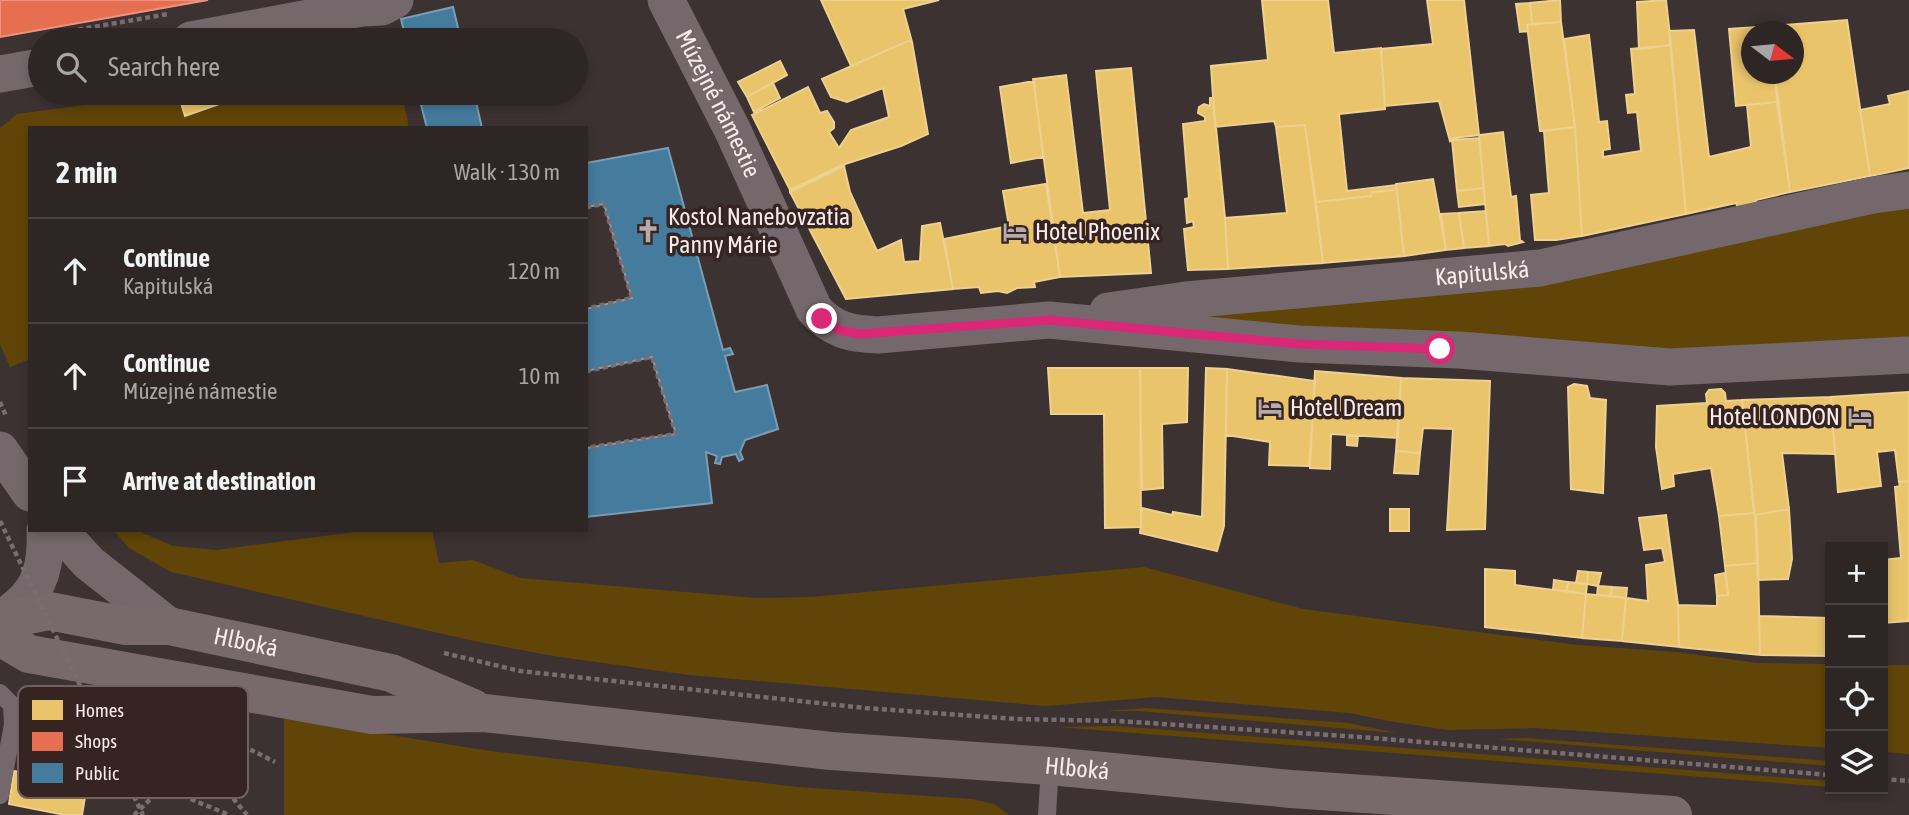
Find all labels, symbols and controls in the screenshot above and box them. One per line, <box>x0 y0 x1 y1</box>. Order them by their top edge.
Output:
north arrow <box>1741 21 1804 84</box>
street label: Múzejné námestie <box>671 25 766 181</box>
search box <box>28 28 588 105</box>
icon: search <box>52 48 90 86</box>
text: Search here <box>108 52 220 82</box>
text: 2 min <box>56 155 117 189</box>
text: Walk · 130 m <box>454 159 560 185</box>
place label: Kostol Nanebovzatia Panny Márie <box>668 203 850 258</box>
church icon: Kostol Nanebovzatia Panny Márie <box>634 217 662 245</box>
hotel icon: Hotel Phoenix <box>1001 218 1029 246</box>
place label: Hotel Phoenix <box>1035 218 1160 245</box>
text: Continue <box>123 243 210 273</box>
icon: ahead <box>56 252 94 290</box>
street label: Kapitulská <box>1434 255 1530 290</box>
text: 120 m <box>508 258 560 284</box>
text: Kapitulská <box>123 273 213 299</box>
route end <box>806 303 837 334</box>
route start <box>1424 333 1455 364</box>
text: Continue <box>123 348 210 378</box>
icon: ahead <box>56 357 94 395</box>
text: 10 m <box>519 363 560 389</box>
text: Múzejné námestie <box>123 378 277 404</box>
hotel icon: Hotel Dream <box>1256 394 1284 422</box>
place label: Hotel Dream <box>1290 394 1402 421</box>
place label: Hotel LONDON <box>1709 403 1840 430</box>
hotel icon: Hotel LONDON <box>1846 403 1874 431</box>
icon: arrive <box>56 462 94 500</box>
text: Arrive at destination <box>123 466 316 496</box>
map controls <box>1825 542 1888 794</box>
button: + <box>1825 542 1888 605</box>
button: − <box>1825 605 1888 668</box>
street label: Hlboká <box>211 622 280 662</box>
button: locate <box>1825 668 1888 731</box>
legend <box>18 686 248 798</box>
text: Homes <box>75 699 124 721</box>
text: Shops <box>75 730 117 752</box>
button: layers <box>1825 731 1888 794</box>
street label: Hlboká <box>1044 752 1111 785</box>
text: Public <box>75 762 120 784</box>

